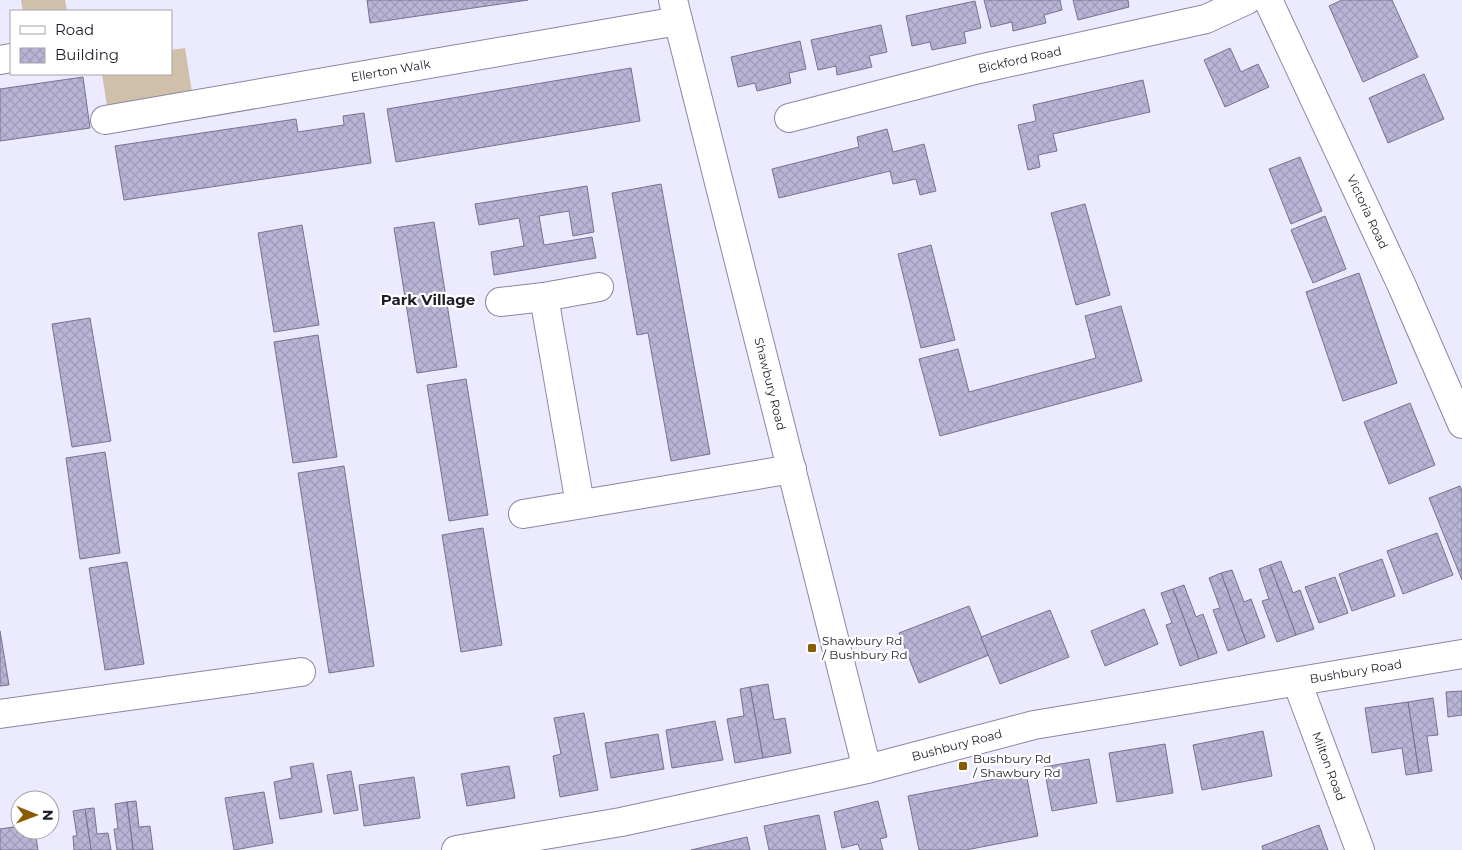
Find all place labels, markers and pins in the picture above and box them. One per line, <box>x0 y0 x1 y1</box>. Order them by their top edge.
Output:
place label: Shawbury Rd / Bushbury Rd <box>821 633 908 662</box>
marker: Shawbury Rd / Bushbury Rd <box>806 642 818 654</box>
place label: Bushbury Rd / Shawbury Rd <box>972 751 1061 780</box>
marker: Bushbury Rd / Shawbury Rd <box>957 760 969 772</box>

